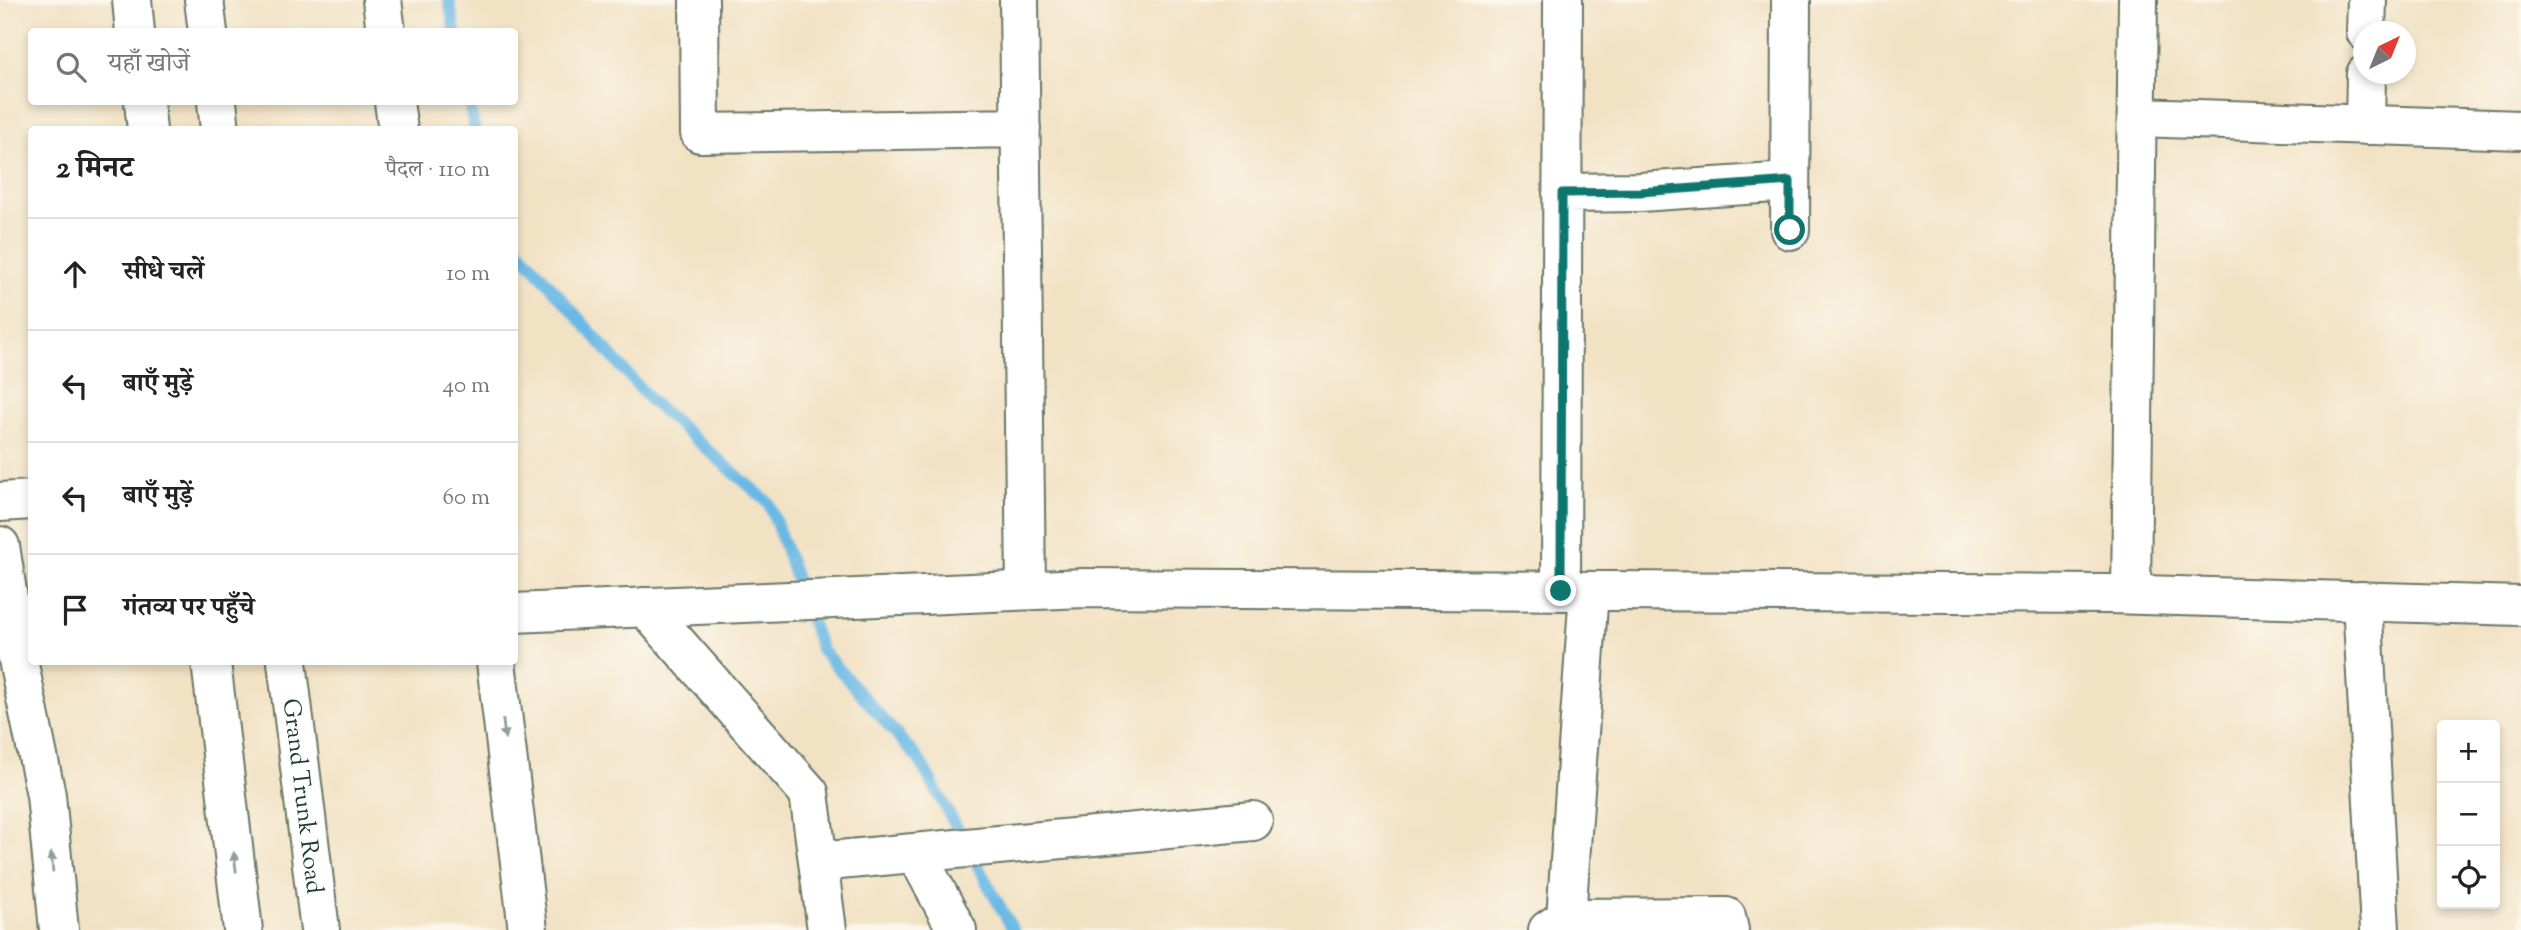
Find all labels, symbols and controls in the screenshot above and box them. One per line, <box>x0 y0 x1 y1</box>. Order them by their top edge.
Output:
north arrow <box>2353 21 2416 84</box>
search box <box>28 28 518 105</box>
text: यहाँ खोजें <box>108 46 190 83</box>
icon: search <box>52 48 90 86</box>
text: 2 मिनट <box>56 148 133 191</box>
text: पैदल · 110 m <box>385 154 490 187</box>
route start <box>1774 214 1805 245</box>
text: सीधे चलें <box>123 254 204 291</box>
icon: ahead <box>56 255 94 293</box>
text: 10 m <box>446 258 490 291</box>
text: बाएँ मुड़ें <box>123 366 193 403</box>
icon: left <box>56 367 94 405</box>
text: 40 m <box>443 370 490 403</box>
text: बाएँ मुड़ें <box>123 478 193 515</box>
icon: left <box>56 479 94 517</box>
text: 60 m <box>442 482 490 515</box>
route end <box>1545 575 1576 606</box>
text: गंतव्य पर पहुँचे <box>123 590 254 627</box>
icon: arrive <box>56 591 94 629</box>
street label: Grand Trunk Road <box>273 697 330 896</box>
one-way arrow <box>499 718 510 740</box>
map controls <box>2437 720 2500 909</box>
button: + <box>2437 720 2500 783</box>
button: − <box>2437 783 2500 846</box>
button: locate <box>2437 846 2500 909</box>
one-way arrow <box>46 851 57 873</box>
one-way arrow <box>229 851 240 873</box>

